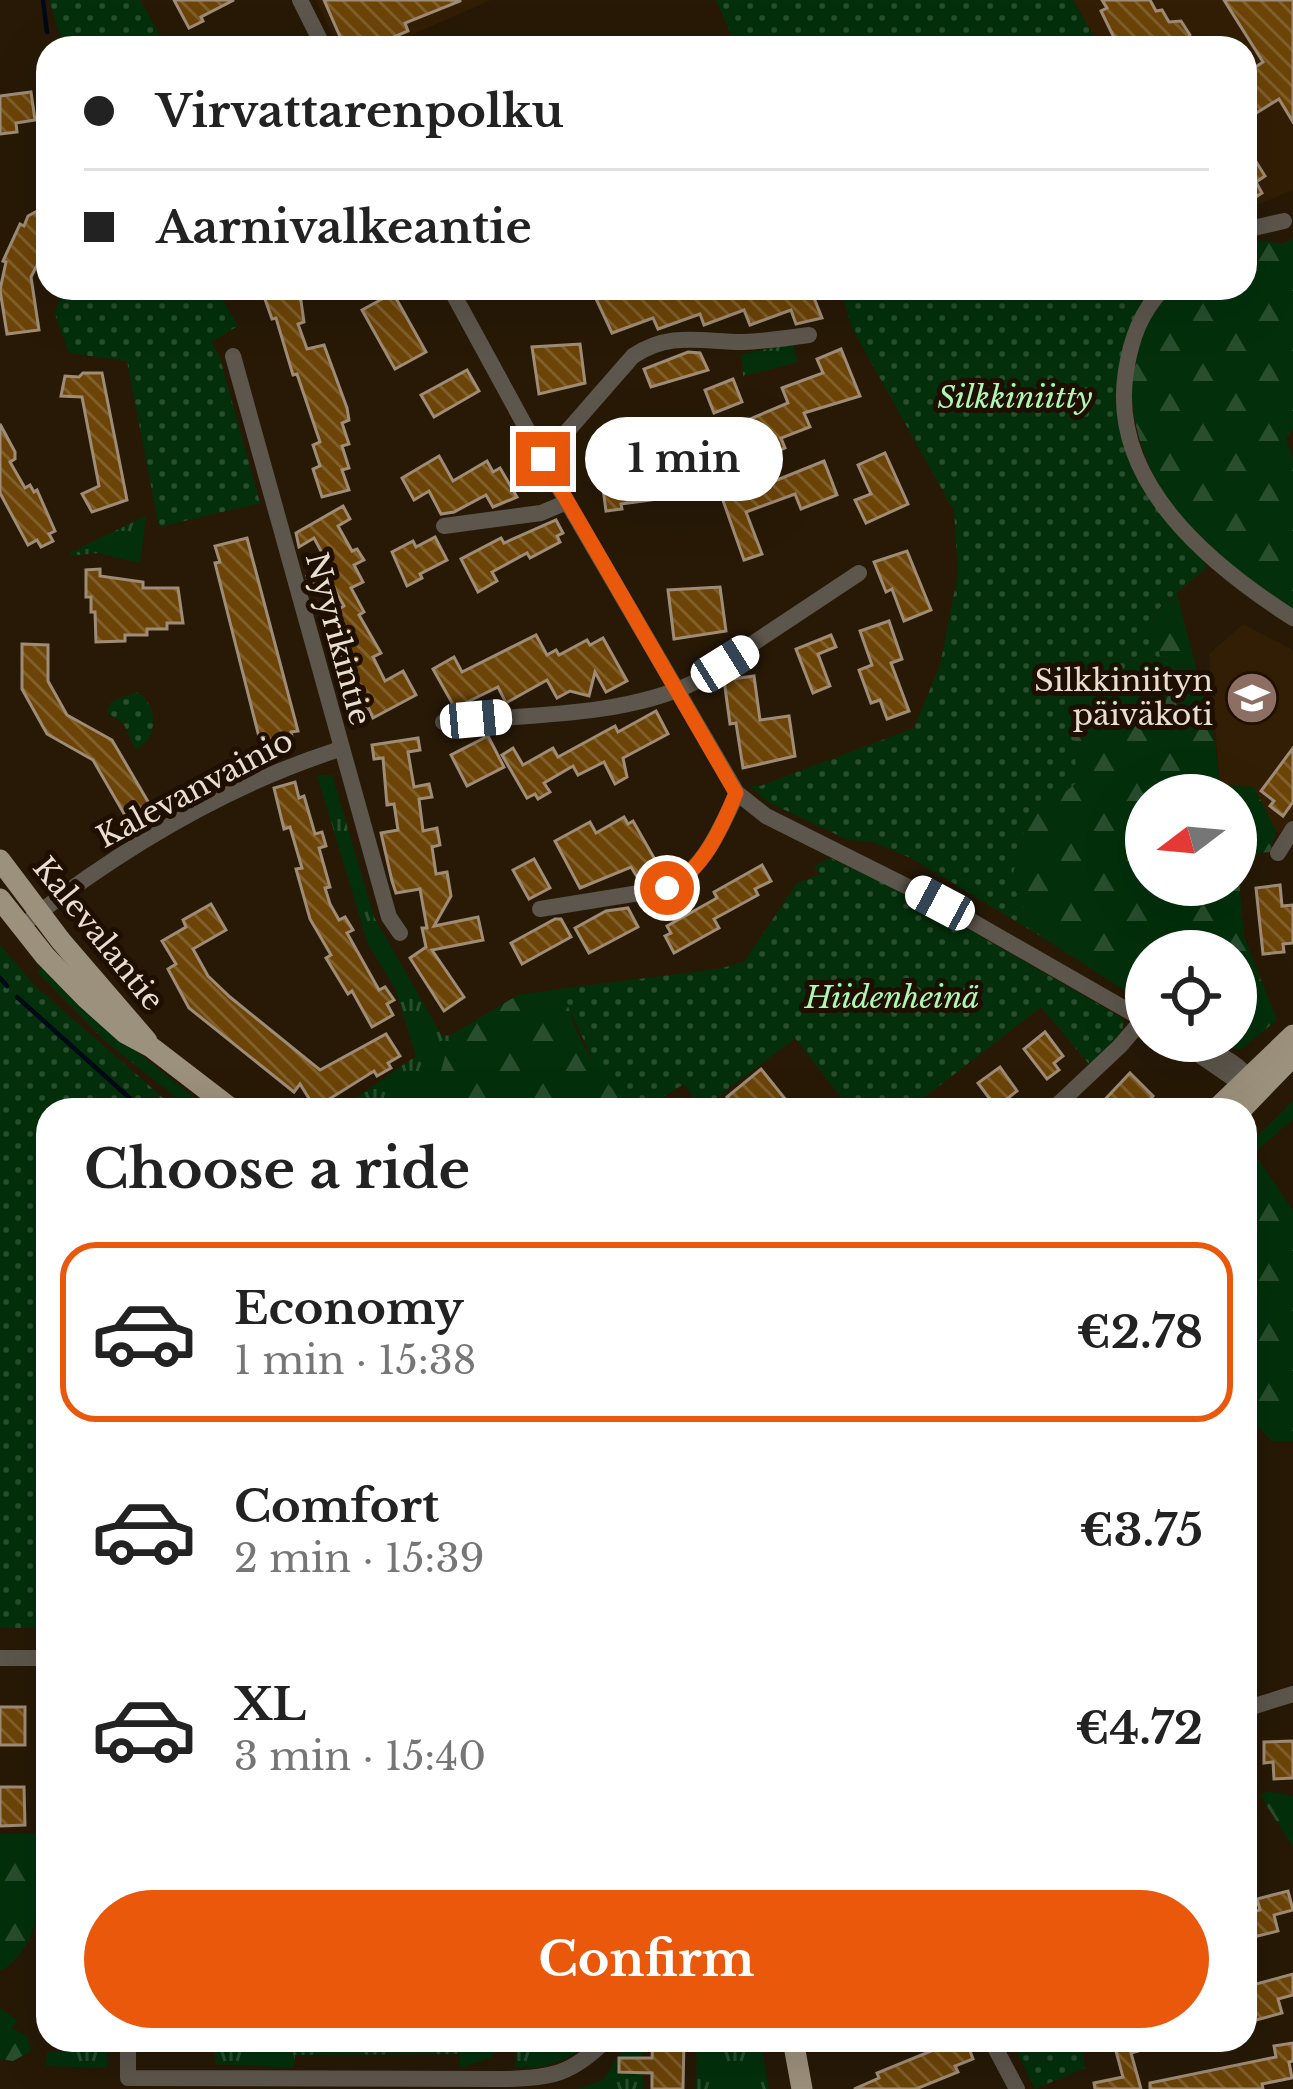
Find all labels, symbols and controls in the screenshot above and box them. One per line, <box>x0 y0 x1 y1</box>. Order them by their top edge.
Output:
text: Virvattarenpolku <box>156 83 564 139</box>
text: Aarnivalkeantie <box>156 199 532 255</box>
park label: Silkkiniitty <box>938 379 1093 416</box>
callout: 1 min <box>585 417 783 501</box>
route end <box>516 432 570 486</box>
text: 1 min <box>628 434 740 483</box>
street label: Nyyrikintie <box>298 548 379 729</box>
car <box>685 630 765 698</box>
place label: Silkkiniityn päiväkoti <box>1034 662 1213 733</box>
school or university icon: Silkkiniityn päiväkoti <box>1224 670 1280 726</box>
car <box>439 698 513 740</box>
street label: Kalevanvainio <box>90 721 299 856</box>
north arrow <box>1125 774 1257 906</box>
map controls <box>1125 774 1257 1062</box>
street label: Kalevalantie <box>25 849 172 1018</box>
route start <box>640 861 694 915</box>
car <box>900 870 980 936</box>
button: locate <box>1125 930 1257 1062</box>
park label: Hiidenheinä <box>804 979 979 1016</box>
text: Choose a ride <box>84 1136 470 1203</box>
icon: car <box>90 1278 198 1386</box>
text: Economy <box>234 1280 464 1336</box>
text: €2.78 <box>1077 1304 1203 1360</box>
text: 1 min · 15:38 <box>234 1336 476 1385</box>
icon: car <box>90 1476 198 1584</box>
text: Comfort <box>234 1478 439 1534</box>
text: €3.75 <box>1080 1502 1203 1558</box>
text: 2 min · 15:39 <box>234 1534 485 1583</box>
icon: car <box>90 1674 198 1782</box>
text: XL <box>234 1676 306 1732</box>
text: €4.72 <box>1075 1700 1203 1756</box>
text: 3 min · 15:40 <box>234 1732 486 1781</box>
button: Confirm <box>84 1890 1209 2028</box>

